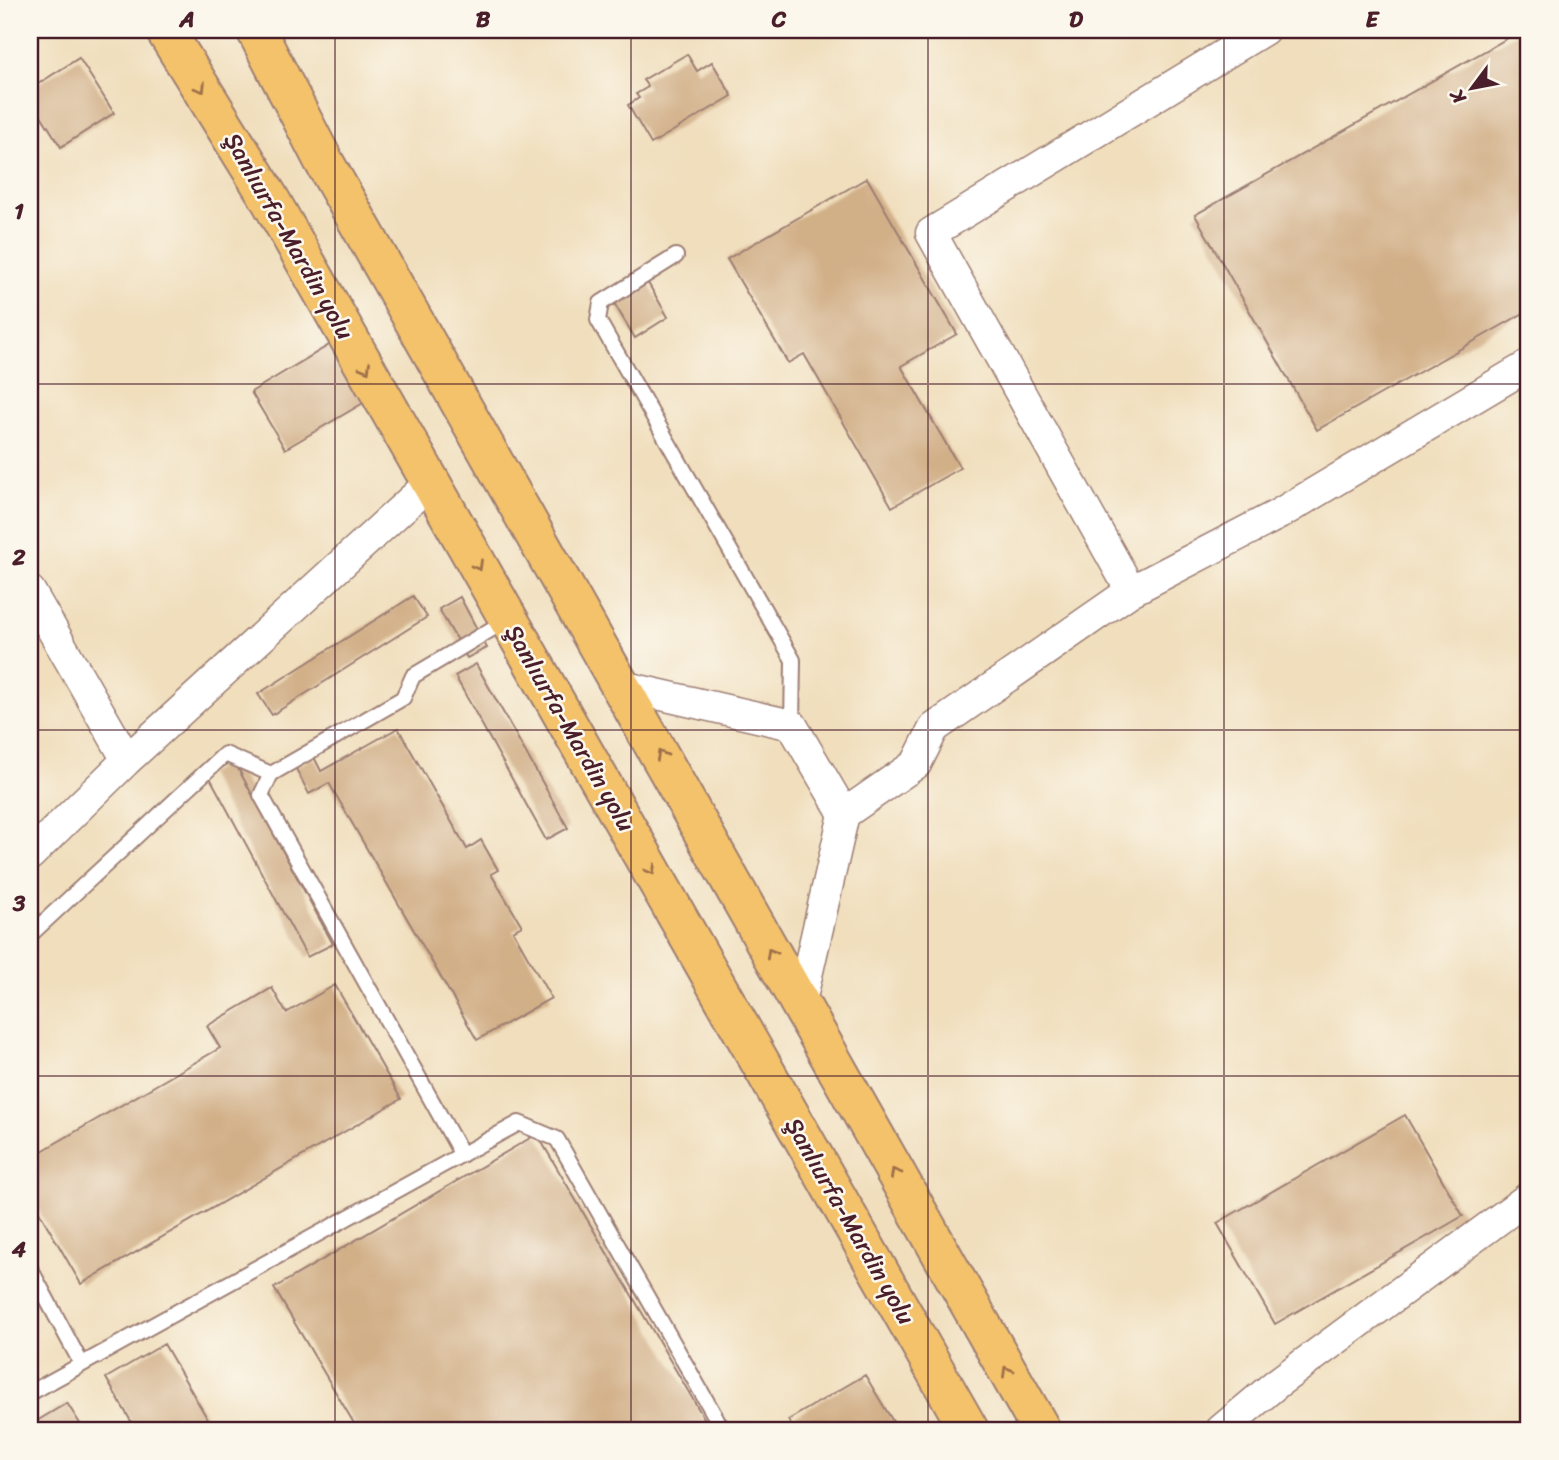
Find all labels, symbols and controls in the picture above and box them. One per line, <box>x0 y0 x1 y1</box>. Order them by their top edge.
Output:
text: A <box>178 0 195 40</box>
text: B <box>476 0 491 40</box>
text: C <box>771 0 787 40</box>
text: D <box>1069 0 1084 40</box>
text: E <box>1366 0 1381 40</box>
north arrow <box>1436 52 1506 122</box>
one-way arrow <box>192 80 205 93</box>
text: K <box>1440 82 1476 111</box>
street label: Şanlıurfa-Mardin yolu <box>212 124 366 348</box>
text: 1 <box>14 191 24 232</box>
one-way arrow <box>358 361 371 374</box>
text: 2 <box>11 537 26 578</box>
one-way arrow <box>470 559 483 571</box>
street label: Şanlıurfa-Mardin yolu <box>493 616 647 840</box>
one-way arrow <box>656 749 669 762</box>
one-way arrow <box>643 863 656 876</box>
text: 3 <box>12 883 26 924</box>
one-way arrow <box>766 948 779 961</box>
street label: Şanlıurfa-Mardin yolu <box>773 1109 927 1333</box>
one-way arrow <box>890 1168 903 1180</box>
text: 4 <box>11 1229 27 1270</box>
one-way arrow <box>1002 1366 1015 1378</box>

